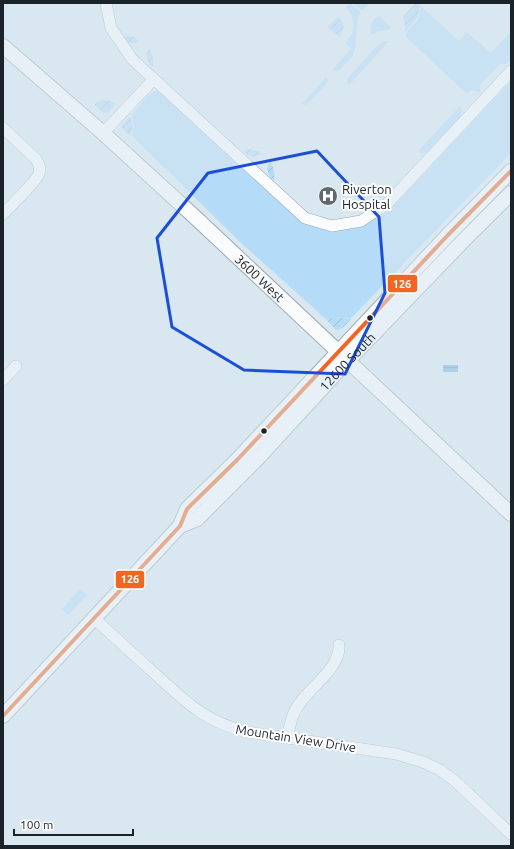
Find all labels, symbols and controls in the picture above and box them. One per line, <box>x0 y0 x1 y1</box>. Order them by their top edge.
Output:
place label: Riverton Hospital <box>342 182 392 211</box>
hospital icon: Riverton Hospital <box>317 185 339 207</box>
street label: 3600 West <box>232 252 287 304</box>
line badge: 126 <box>387 274 418 293</box>
text: 126 <box>393 278 411 290</box>
unlabelled marker <box>365 313 375 323</box>
street label: 12600 South <box>317 330 378 393</box>
unlabelled marker <box>259 426 269 436</box>
line badge: 126 <box>115 570 145 589</box>
text: 126 <box>121 573 139 585</box>
street label: Mountain View Drive <box>235 722 357 754</box>
scale bar <box>14 811 133 837</box>
text: 100 m <box>20 818 53 831</box>

